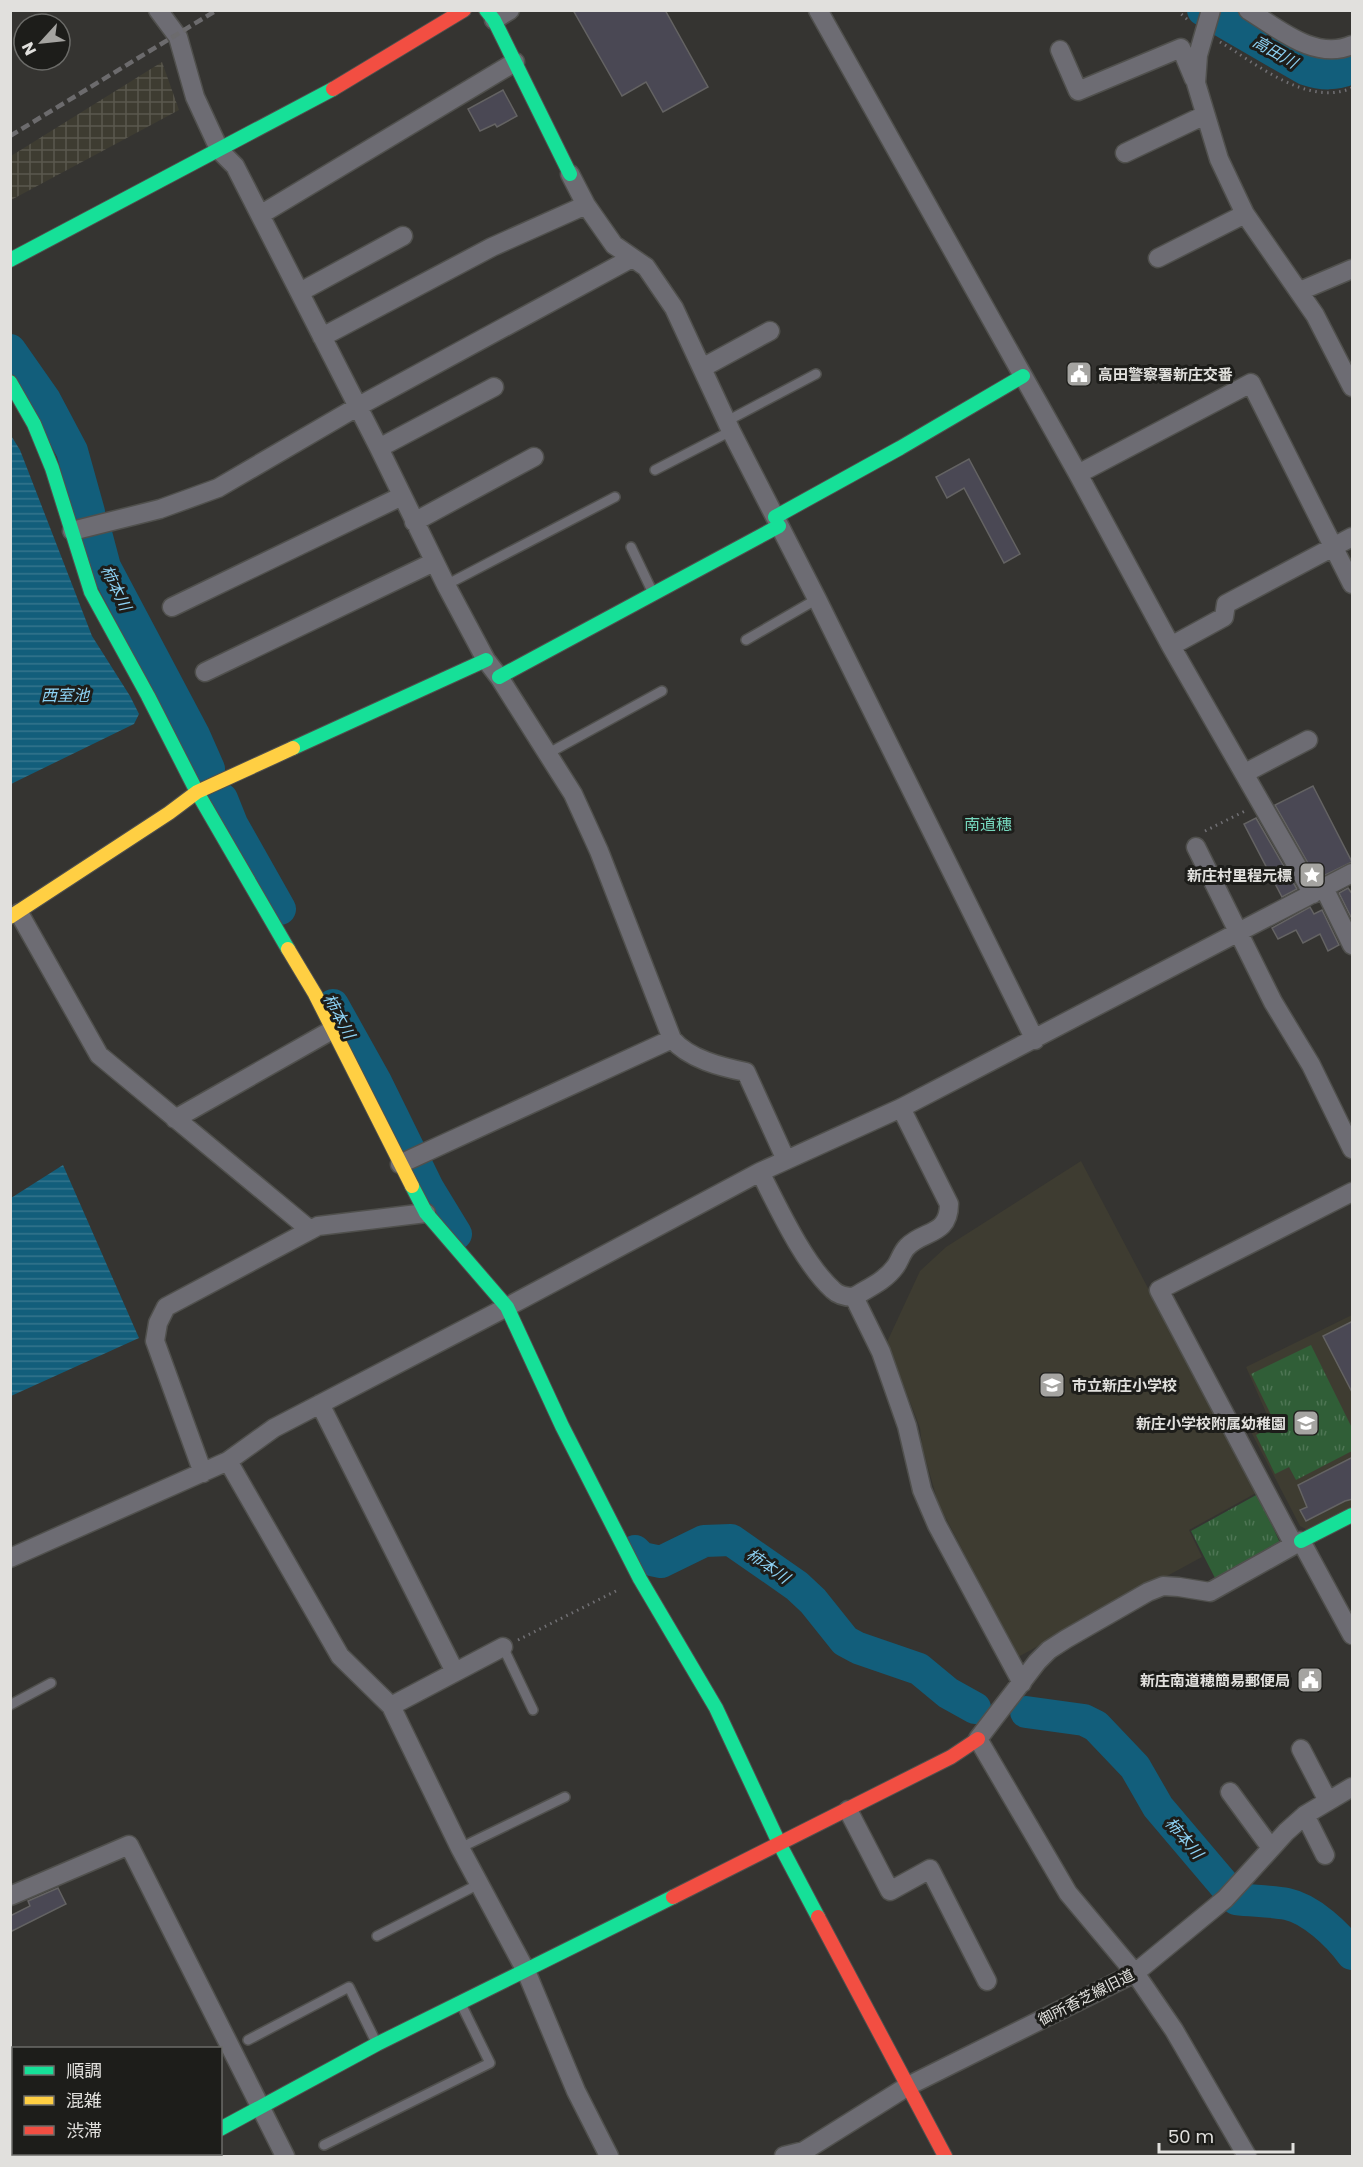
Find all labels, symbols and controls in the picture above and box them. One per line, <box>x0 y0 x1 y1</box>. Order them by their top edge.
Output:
north arrow <box>12 12 72 72</box>
water label: 高田川 <box>1248 30 1303 75</box>
text: N <box>16 38 42 59</box>
public building icon: 高田警察署新庄交番 <box>1064 359 1094 389</box>
place label: 高田警察署新庄交番 <box>1098 364 1233 385</box>
water label: 柿本川 <box>95 561 138 616</box>
water label: 西室池 <box>41 684 91 707</box>
district label: 南道穗 <box>964 813 1012 836</box>
place icon: 新庄村里程元標 <box>1297 860 1327 890</box>
place label: 新庄村里程元標 <box>1187 865 1292 886</box>
water label: 柿本川 <box>318 989 361 1044</box>
school or university icon: 市立新庄小学校 <box>1037 1370 1067 1400</box>
place label: 市立新庄小学校 <box>1072 1375 1177 1396</box>
school or university icon: 新庄小学校附属幼稚園 <box>1291 1408 1321 1438</box>
place label: 新庄小学校附属幼稚園 <box>1136 1413 1286 1434</box>
water label: 柿本川 <box>742 1543 796 1590</box>
public building icon: 新庄南道穂簡易郵便局 <box>1295 1665 1325 1695</box>
place label: 新庄南道穂簡易郵便局 <box>1140 1670 1290 1691</box>
water label: 柿本川 <box>1160 1812 1210 1865</box>
street label: 御所香芝線旧道 <box>1034 1964 1138 2030</box>
legend <box>12 2047 222 2155</box>
text: 順調 <box>66 2058 102 2083</box>
text: 混雑 <box>66 2088 102 2113</box>
scale bar <box>1159 2116 1292 2154</box>
text: 渋滞 <box>66 2118 102 2143</box>
text: 50 m <box>1168 2124 1214 2149</box>

